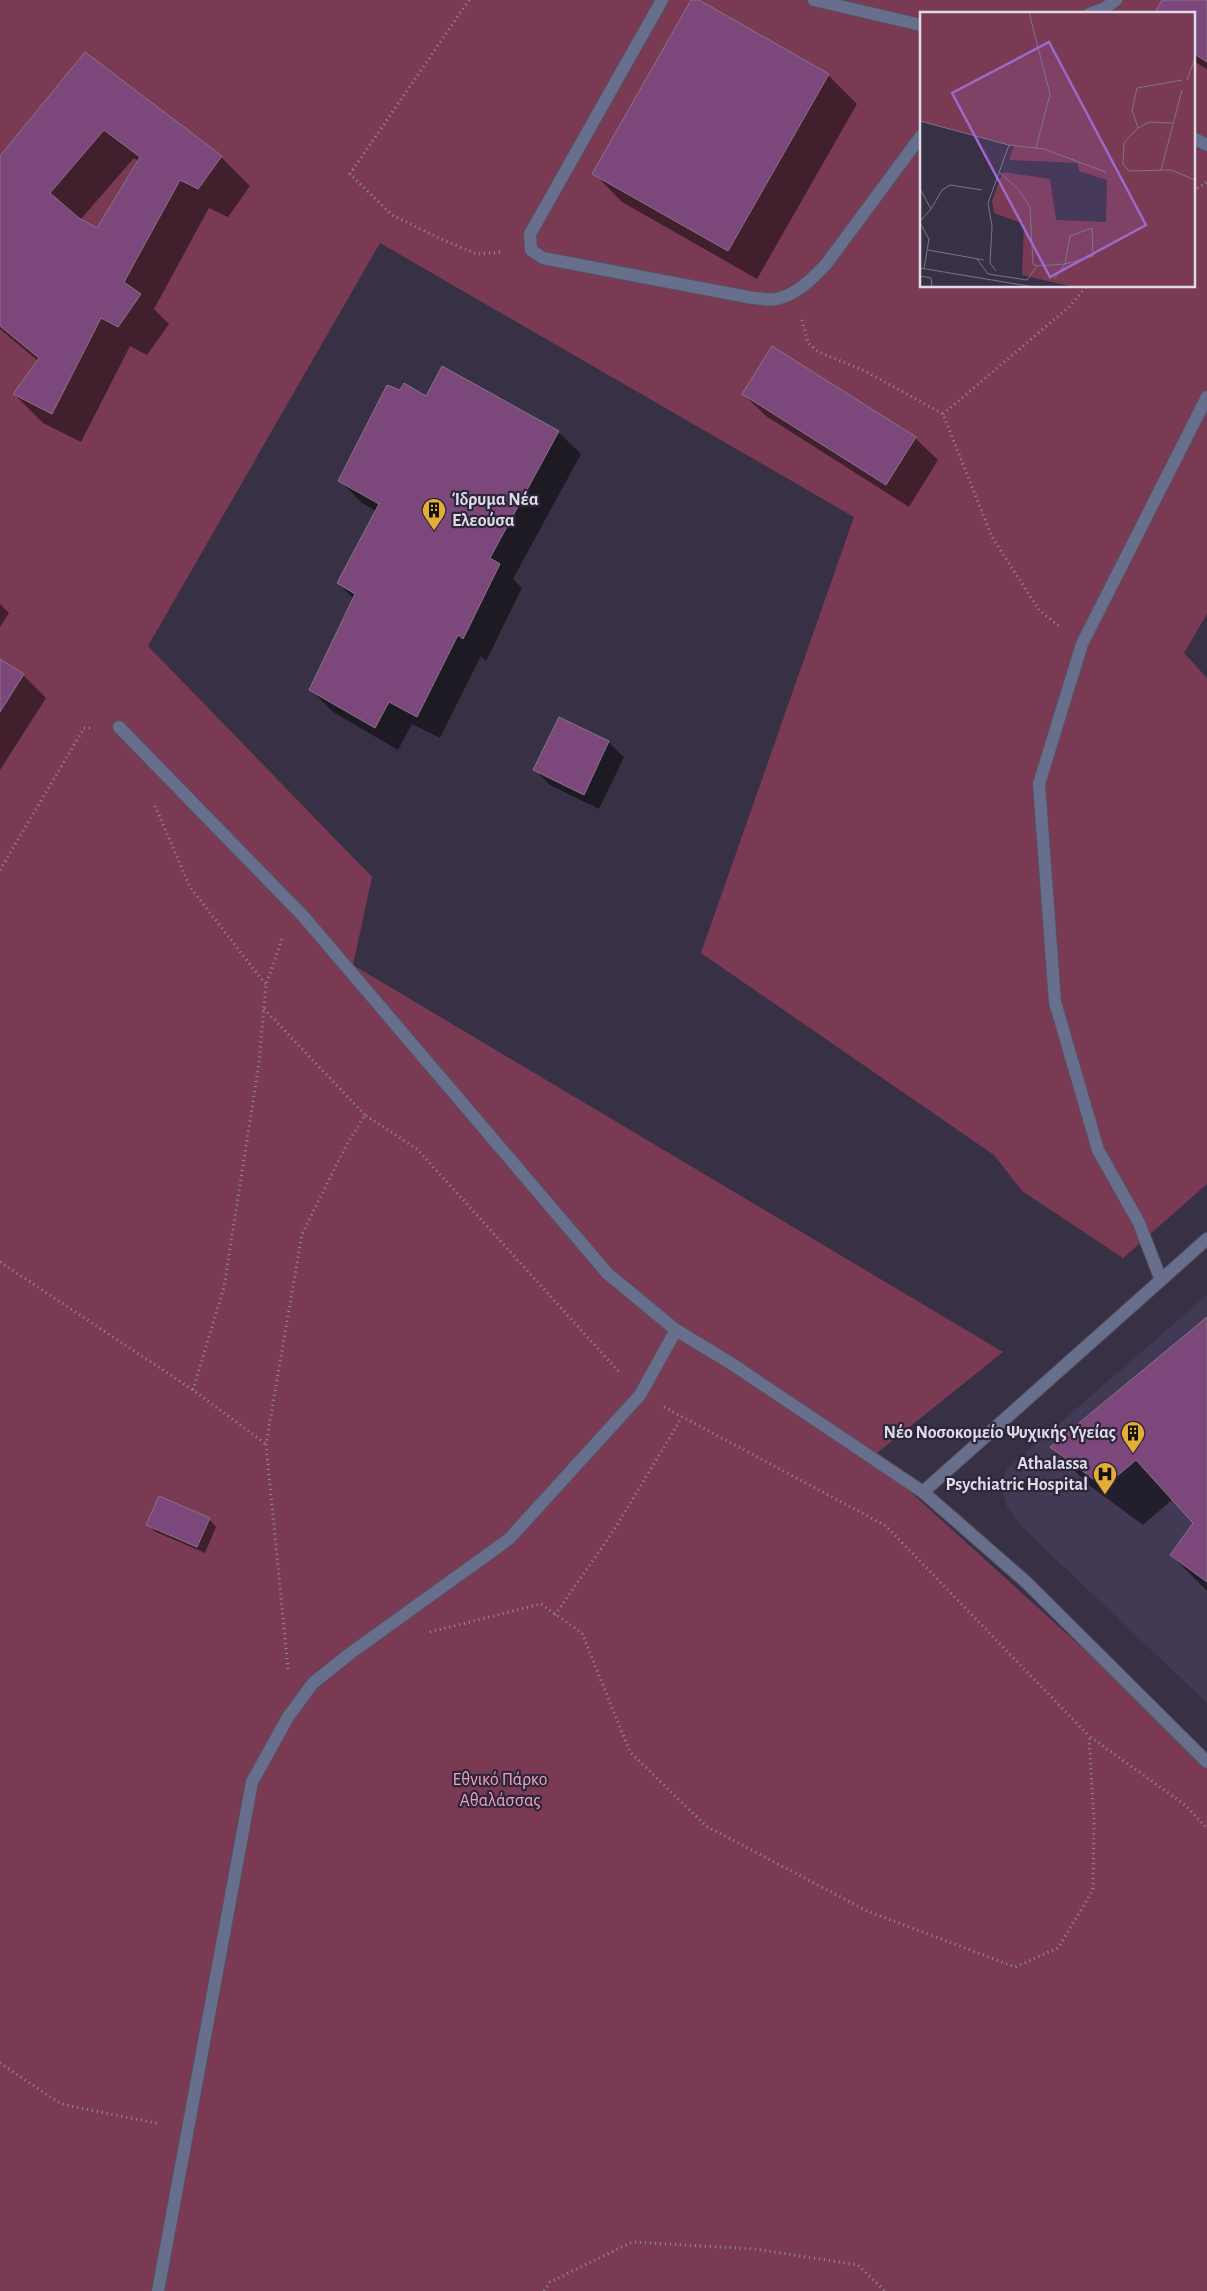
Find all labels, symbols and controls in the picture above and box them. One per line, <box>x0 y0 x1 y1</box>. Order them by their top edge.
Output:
inset map <box>920 12 1194 288</box>
place label: Ίδρυμα Νέα Ελεούσα <box>452 490 539 530</box>
building icon: Ίδρυμα Νέα Ελεούσα <box>421 497 447 531</box>
building icon: Νέο Νοσοκομείο Ψυχικής Υγείας <box>1120 1420 1146 1454</box>
place label: Νέο Νοσοκομείο Ψυχικής Υγείας <box>883 1423 1116 1442</box>
place label: Athalassa Psychiatric Hospital <box>946 1455 1088 1494</box>
hospital icon: Athalassa Psychiatric Hospital <box>1092 1461 1118 1495</box>
park label: Εθνικό Πάρκο Αθαλάσσας <box>453 1771 547 1810</box>

